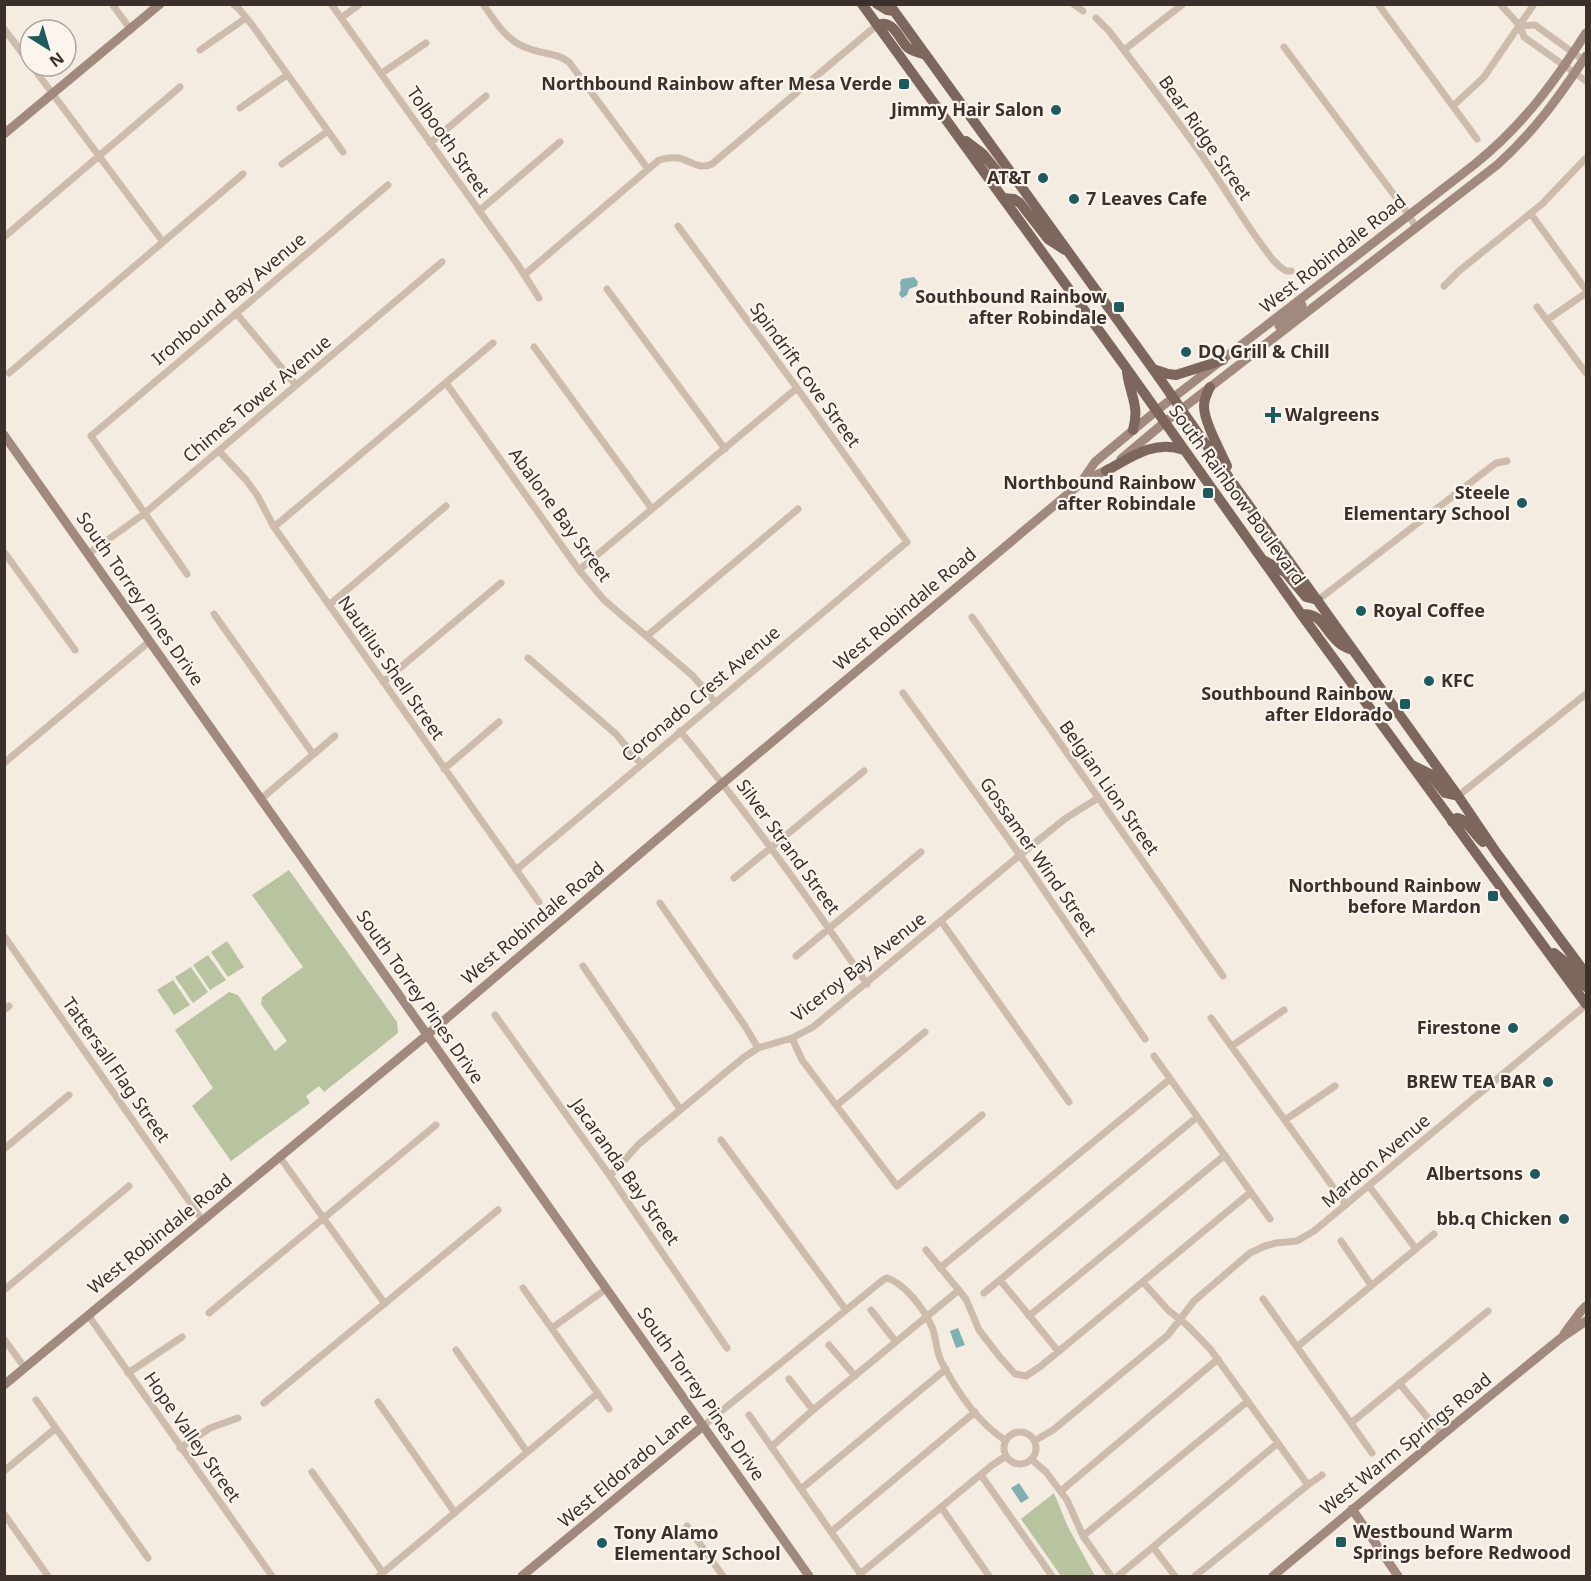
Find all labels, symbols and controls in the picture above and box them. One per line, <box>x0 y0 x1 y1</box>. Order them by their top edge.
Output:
north arrow <box>18 18 78 78</box>
text: N <box>45 47 69 73</box>
street label: Bear Ridge Street <box>1154 70 1258 205</box>
place label: Northbound Rainbow after Mesa Verde <box>541 71 892 95</box>
marker: Northbound Rainbow after Mesa Verde <box>897 77 911 91</box>
street label: Tolbooth Street <box>402 81 496 202</box>
place label: Jimmy Hair Salon <box>889 97 1044 121</box>
marker: Jimmy Hair Salon <box>1049 103 1063 117</box>
place label: AT&T <box>987 165 1032 189</box>
marker: AT&T <box>1036 171 1050 185</box>
place label: 7 Leaves Cafe <box>1086 186 1207 210</box>
street label: West Robindale Road <box>1254 189 1410 318</box>
marker: 7 Leaves Cafe <box>1067 192 1081 206</box>
street label: Ironbound Bay Avenue <box>146 227 310 370</box>
place label: Southbound Rainbow after Robindale <box>915 284 1108 329</box>
street label: Spindrift Cove Street <box>745 297 867 452</box>
marker: Southbound Rainbow after Robindale <box>1112 300 1126 314</box>
street label: Chimes Tower Avenue <box>177 329 335 467</box>
place label: DQ Grill & Chill <box>1198 339 1330 363</box>
marker: DQ Grill & Chill <box>1179 345 1193 359</box>
street label: South Rainbow Boulevard <box>1164 399 1311 589</box>
place label: Walgreens <box>1285 402 1379 426</box>
marker: Walgreens <box>1266 408 1280 422</box>
street label: Abalone Bay Street <box>504 443 618 587</box>
place label: Northbound Rainbow after Robindale <box>1003 470 1197 515</box>
place label: Steele Elementary School <box>1343 480 1510 525</box>
marker: Northbound Rainbow after Robindale <box>1201 486 1215 500</box>
marker: Steele Elementary School <box>1515 496 1529 510</box>
street label: South Torrey Pines Drive <box>72 507 210 690</box>
street label: West Robindale Road <box>828 541 981 675</box>
street label: Nautilus Shell Street <box>333 591 451 745</box>
place label: Royal Coffee <box>1373 598 1485 622</box>
marker: Royal Coffee <box>1354 604 1368 618</box>
street label: Coronado Crest Avenue <box>616 620 785 767</box>
place label: KFC <box>1441 668 1474 692</box>
marker: KFC <box>1422 674 1436 688</box>
place label: Southbound Rainbow after Eldorado <box>1201 681 1394 726</box>
marker: Southbound Rainbow after Eldorado <box>1398 697 1412 711</box>
street label: Belgian Lion Street <box>1054 715 1166 860</box>
street label: Gossamer Wind Street <box>975 772 1103 941</box>
street label: Silver Strand Street <box>732 774 846 919</box>
street label: West Robindale Road <box>456 855 609 989</box>
place label: Northbound Rainbow before Mardon <box>1288 873 1482 918</box>
marker: Northbound Rainbow before Mardon <box>1486 889 1500 903</box>
street label: South Torrey Pines Drive <box>352 905 490 1088</box>
street label: Viceroy Bay Avenue <box>786 906 931 1026</box>
street label: Tattersall Flag Street <box>58 992 176 1147</box>
place label: Firestone <box>1417 1015 1501 1039</box>
marker: Firestone <box>1506 1021 1520 1035</box>
place label: BREW TEA BAR <box>1406 1069 1536 1093</box>
marker: BREW TEA BAR <box>1541 1075 1555 1089</box>
street label: Jacaranda Bay Street <box>565 1092 686 1250</box>
street label: Mardon Avenue <box>1316 1108 1435 1213</box>
place label: Albertsons <box>1426 1161 1523 1185</box>
marker: Albertsons <box>1528 1167 1542 1181</box>
street label: West Robindale Road <box>82 1168 237 1299</box>
place label: bb.q Chicken <box>1437 1206 1552 1230</box>
marker: bb.q Chicken <box>1557 1212 1571 1226</box>
street label: South Torrey Pines Drive <box>633 1302 771 1485</box>
street label: Hope Valley Street <box>139 1367 247 1507</box>
street label: West Warm Springs Road <box>1315 1367 1496 1520</box>
street label: West Eldorado Lane <box>552 1406 696 1532</box>
place label: Westbound Warm Springs before Redwood <box>1353 1519 1571 1564</box>
place label: Tony Alamo Elementary School <box>614 1520 781 1565</box>
marker: Westbound Warm Springs before Redwood <box>1334 1535 1348 1549</box>
marker: Tony Alamo Elementary School <box>595 1536 609 1550</box>

